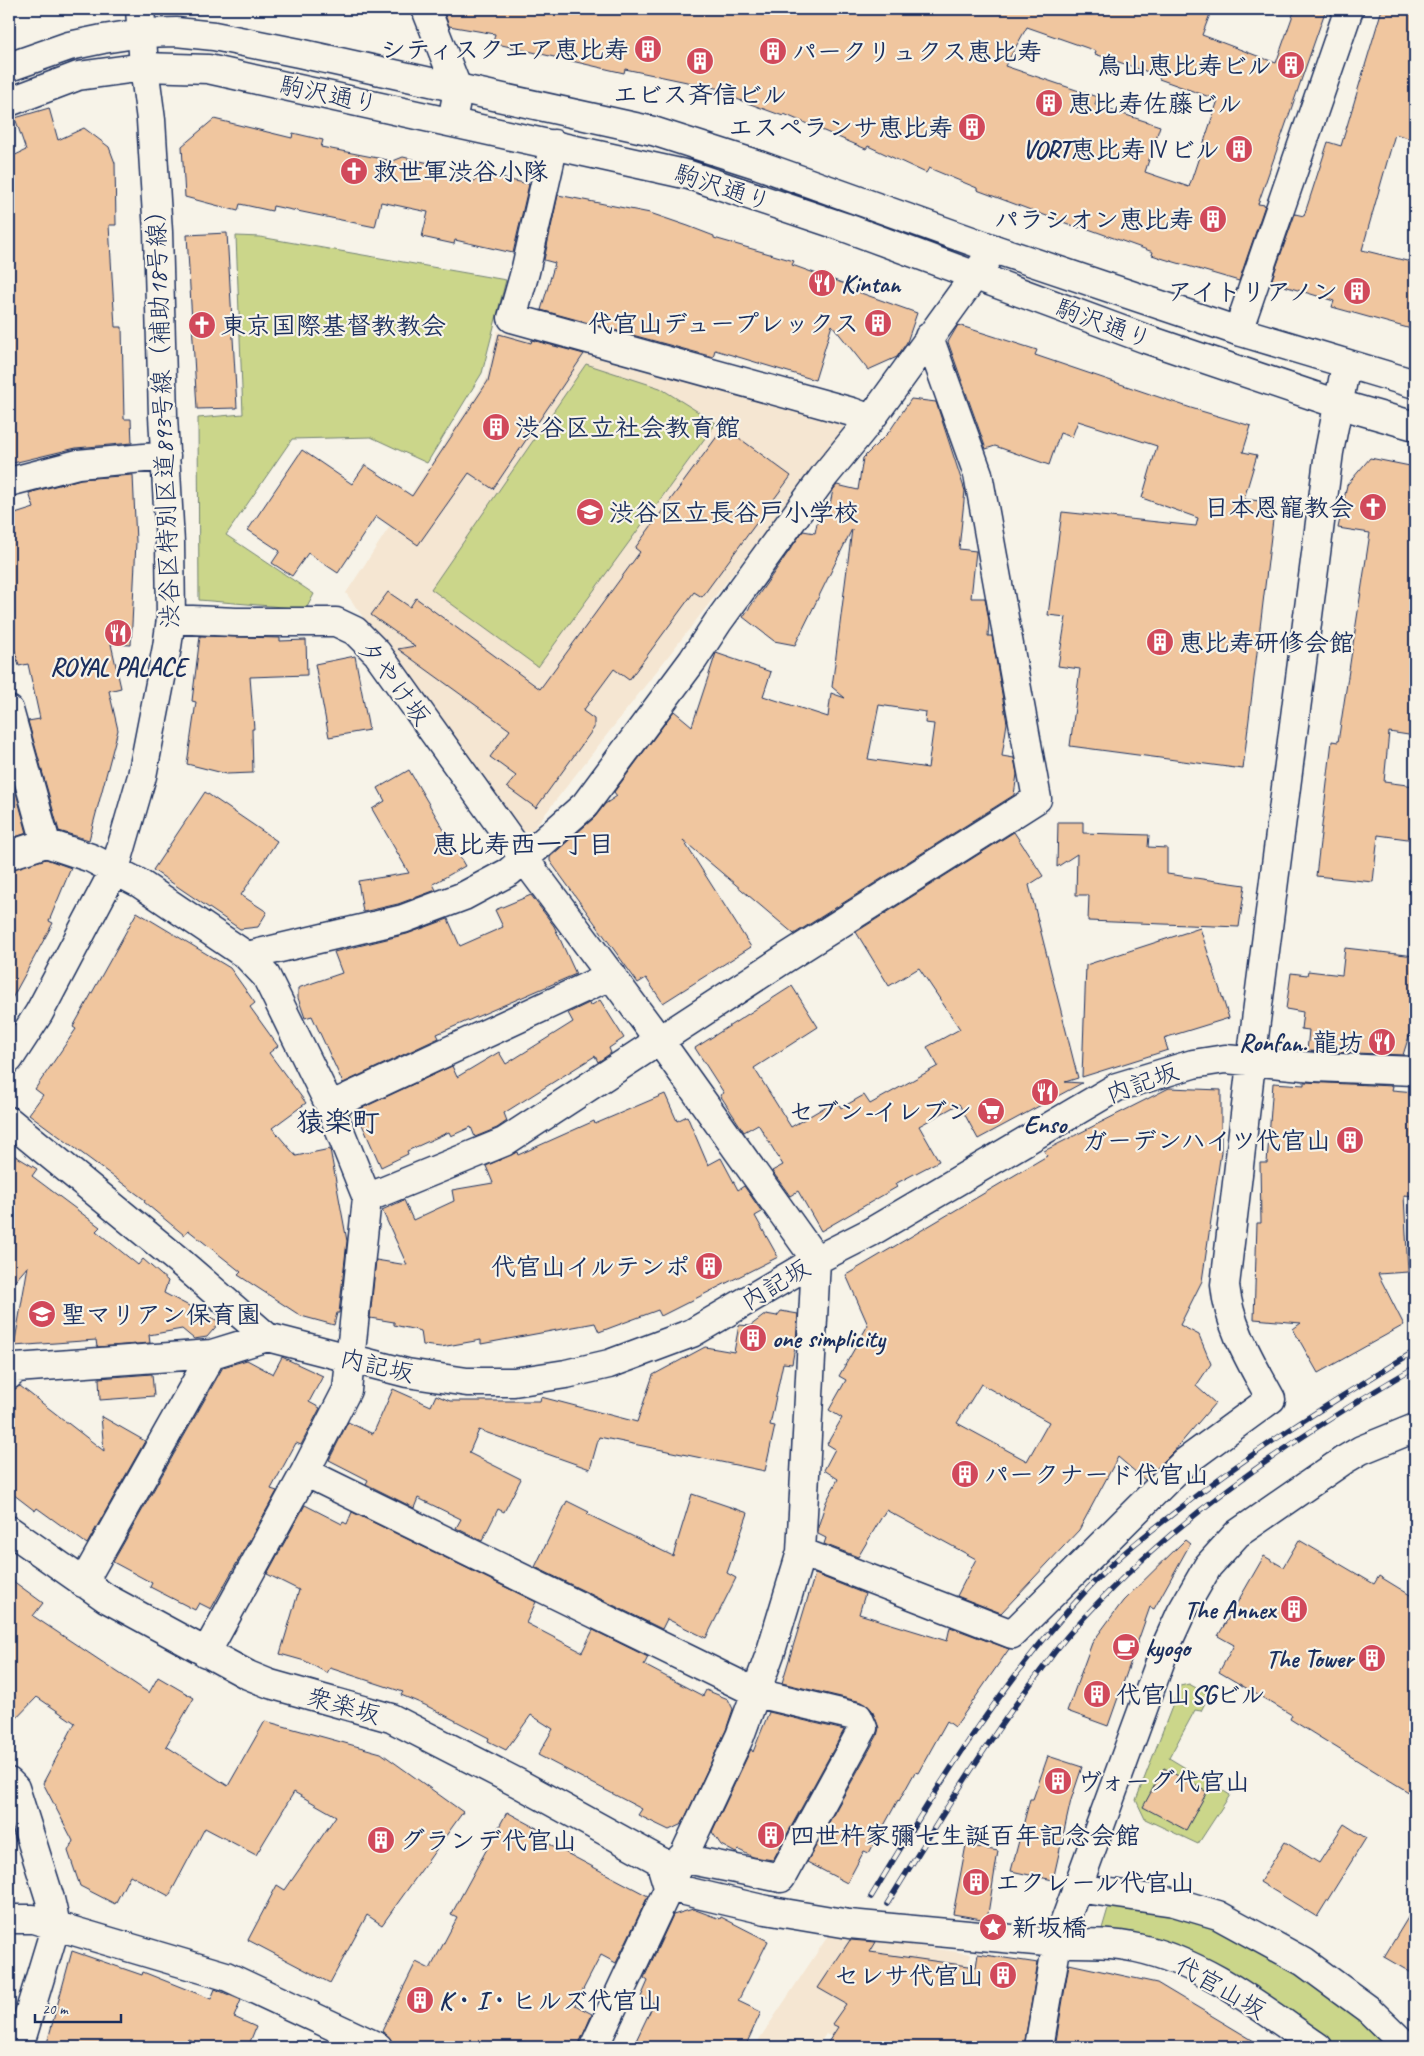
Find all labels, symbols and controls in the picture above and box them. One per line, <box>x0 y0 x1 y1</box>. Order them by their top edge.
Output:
place label: シティスクエア恵比寿 <box>380 34 629 66</box>
building icon: シティスクエア恵比寿 <box>633 34 663 64</box>
building icon: パークリュクス恵比寿 <box>758 36 788 66</box>
place label: パークリュクス恵比寿 <box>792 36 1042 68</box>
building icon: エビス斉信ビル <box>685 46 715 76</box>
place label: 鳥山恵比寿ビル <box>1097 50 1272 82</box>
building icon: 鳥山恵比寿ビル <box>1276 50 1306 80</box>
street label: 駒沢通り <box>277 69 381 121</box>
place label: エビス斉信ビル <box>613 79 787 111</box>
building icon: 恵比寿佐藤ビル <box>1034 88 1064 118</box>
place label: 恵比寿佐藤ビル <box>1068 88 1243 120</box>
place label: エスペランサ恵比寿 <box>728 112 953 144</box>
building icon: エスペランサ恵比寿 <box>957 112 987 142</box>
place label: VORT恵比寿Ⅳビル <box>1022 134 1220 166</box>
building icon: VORT恵比寿Ⅳビル <box>1224 134 1254 164</box>
church icon: 救世軍渋谷小隊 <box>339 156 369 186</box>
place label: 救世軍渋谷小隊 <box>373 156 548 188</box>
street label: 駒沢通り <box>670 157 775 219</box>
street label: 渋谷区特別区道893号線（補助18号線） <box>139 197 187 629</box>
place label: パラシオン恵比寿 <box>994 204 1194 236</box>
building icon: パラシオン恵比寿 <box>1198 204 1228 234</box>
restaurant icon: Kintan <box>807 268 837 298</box>
place label: Kintan <box>841 268 902 300</box>
place label: アイトリアノン <box>1167 276 1338 308</box>
building icon: アイトリアノン <box>1342 276 1372 306</box>
street label: 駒沢通り <box>1051 292 1156 356</box>
place label: 代官山デュープレックス <box>588 308 859 340</box>
building icon: 代官山デュープレックス <box>863 308 893 338</box>
church icon: 東京国際基督教教会 <box>187 310 217 340</box>
place label: 東京国際基督教教会 <box>221 310 446 342</box>
building icon: 渋谷区立社会教育館 <box>481 412 511 442</box>
place label: 渋谷区立社会教育館 <box>515 412 740 444</box>
place label: 日本恩寵教会 <box>1204 492 1354 524</box>
church icon: 日本恩寵教会 <box>1358 492 1388 522</box>
school or university icon: 渋谷区立長谷戸小学校 <box>575 497 605 527</box>
place label: 渋谷区立長谷戸小学校 <box>609 497 859 529</box>
restaurant icon: ROYAL PALACE <box>103 618 133 648</box>
building icon: 恵比寿研修会館 <box>1145 627 1175 657</box>
place label: 恵比寿研修会館 <box>1179 627 1354 659</box>
street label: 夕やけ坂 <box>351 633 438 732</box>
place label: ROYAL PALACE <box>50 651 190 683</box>
district label: 恵比寿西一丁目 <box>432 828 614 861</box>
place label: Ronfan. 龍坊 <box>1239 1027 1363 1059</box>
restaurant icon: Ronfan. 龍坊 <box>1367 1027 1397 1057</box>
street label: 内記坂 <box>1102 1055 1183 1111</box>
restaurant icon: Enso <box>1030 1077 1060 1107</box>
place label: セブン-イレブン <box>789 1096 972 1128</box>
supermarket icon: セブン-イレブン <box>976 1096 1006 1126</box>
district label: 猿楽町 <box>296 1104 380 1139</box>
place label: Enso <box>1024 1109 1068 1141</box>
place label: ガーデンハイツ代官山 <box>1082 1125 1331 1157</box>
building icon: ガーデンハイツ代官山 <box>1335 1125 1365 1155</box>
place label: 代官山イルテンポ <box>491 1251 690 1283</box>
building icon: 代官山イルテンポ <box>694 1251 724 1281</box>
street label: 内記坂 <box>735 1252 816 1318</box>
school or university icon: 聖マリアン保育園 <box>27 1299 57 1329</box>
place label: 聖マリアン保育園 <box>61 1299 261 1331</box>
building icon: one simplicity <box>738 1323 768 1353</box>
place label: one simplicity <box>772 1323 887 1355</box>
street label: 内記坂 <box>337 1342 417 1390</box>
building icon: パークナード代官山 <box>950 1459 980 1489</box>
place label: パークナード代官山 <box>984 1459 1209 1491</box>
place label: The Annex <box>1184 1594 1277 1626</box>
building icon: The Annex <box>1279 1594 1309 1624</box>
cafe icon: kyogo <box>1111 1632 1141 1662</box>
place label: kyogo <box>1145 1632 1193 1664</box>
place label: The Tower <box>1266 1643 1356 1675</box>
building icon: The Tower <box>1357 1643 1387 1673</box>
building icon: 代官山SGビル <box>1082 1679 1112 1709</box>
place label: 代官山SGビル <box>1116 1679 1266 1711</box>
street label: 衆楽坂 <box>303 1680 384 1732</box>
building icon: ヴォーグ代官山 <box>1043 1766 1073 1796</box>
place label: ヴォーグ代官山 <box>1077 1766 1250 1798</box>
building icon: 四世杵家彌七生誕百年記念会館 <box>756 1820 786 1850</box>
place label: 四世杵家彌七生誕百年記念会館 <box>790 1820 1140 1852</box>
building icon: グランデ代官山 <box>366 1825 396 1855</box>
place label: グランデ代官山 <box>400 1825 577 1857</box>
building icon: エクレール代官山 <box>961 1867 991 1897</box>
place label: エクレール代官山 <box>995 1867 1195 1899</box>
place icon: 新坂橋 <box>978 1912 1008 1942</box>
place label: 新坂橋 <box>1012 1912 1087 1944</box>
street label: 代官山坂 <box>1169 1949 1272 2027</box>
place label: セレサ代官山 <box>834 1960 984 1992</box>
building icon: セレサ代官山 <box>988 1960 1018 1990</box>
building icon: K・I・ヒルズ代官山 <box>405 1985 435 2015</box>
place label: K・I・ヒルズ代官山 <box>439 1985 662 2017</box>
scale bar <box>35 1991 121 2023</box>
text: 20 m <box>42 2000 69 2019</box>

